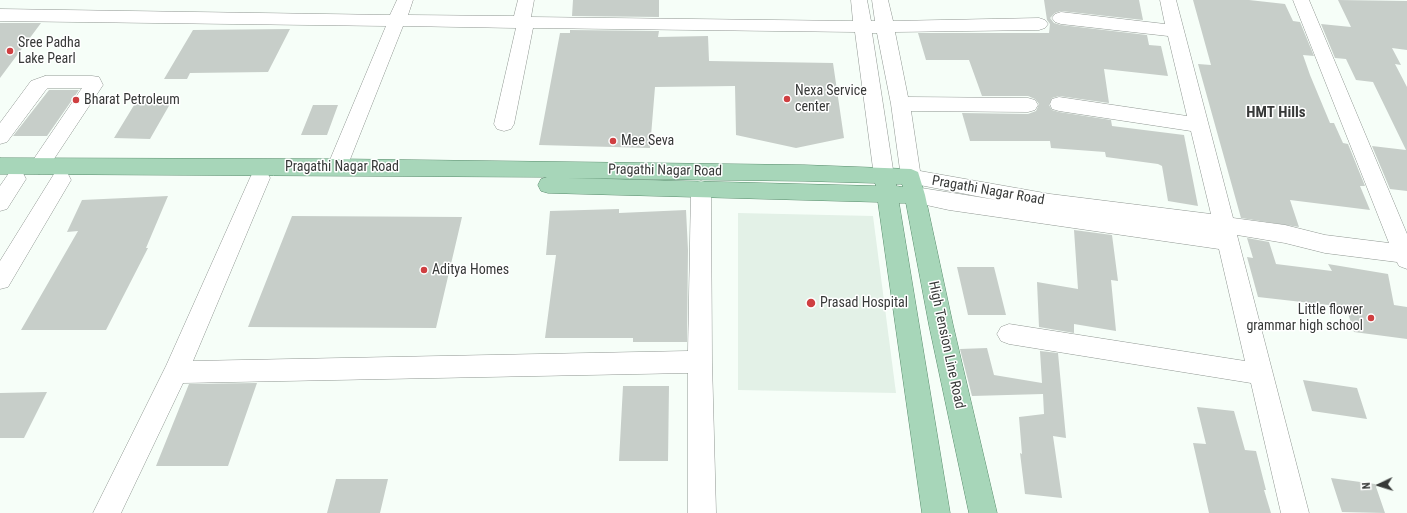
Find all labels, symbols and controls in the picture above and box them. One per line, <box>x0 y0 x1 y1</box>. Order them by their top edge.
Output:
place label: Sree Padha Lake Pearl <box>18 35 81 68</box>
marker: Sree Padha Lake Pearl <box>5 46 15 56</box>
place label: Nexa Service center <box>795 83 867 116</box>
place label: Bharat Petroleum <box>84 92 180 108</box>
marker: Nexa Service center <box>782 94 792 104</box>
marker: Bharat Petroleum <box>71 95 81 105</box>
district label: HMT Hills <box>1246 104 1306 122</box>
place label: Mee Seva <box>621 133 674 149</box>
marker: Mee Seva <box>608 136 618 146</box>
street label: Pragathi Nagar Road <box>285 159 399 175</box>
street label: Pragathi Nagar Road <box>608 162 722 180</box>
street label: Pragathi Nagar Road <box>930 173 1046 209</box>
place label: Aditya Homes <box>432 262 509 278</box>
marker: Aditya Homes <box>419 265 429 275</box>
street label: High Tension Line Road <box>924 280 968 410</box>
place label: Prasad Hospital <box>820 295 908 311</box>
marker: Prasad Hospital <box>805 297 817 309</box>
place label: Little flower grammar high school <box>1246 302 1363 334</box>
marker: Little flower grammar high school <box>1366 313 1376 323</box>
north arrow <box>1359 465 1399 505</box>
text: N <box>1360 482 1373 490</box>

